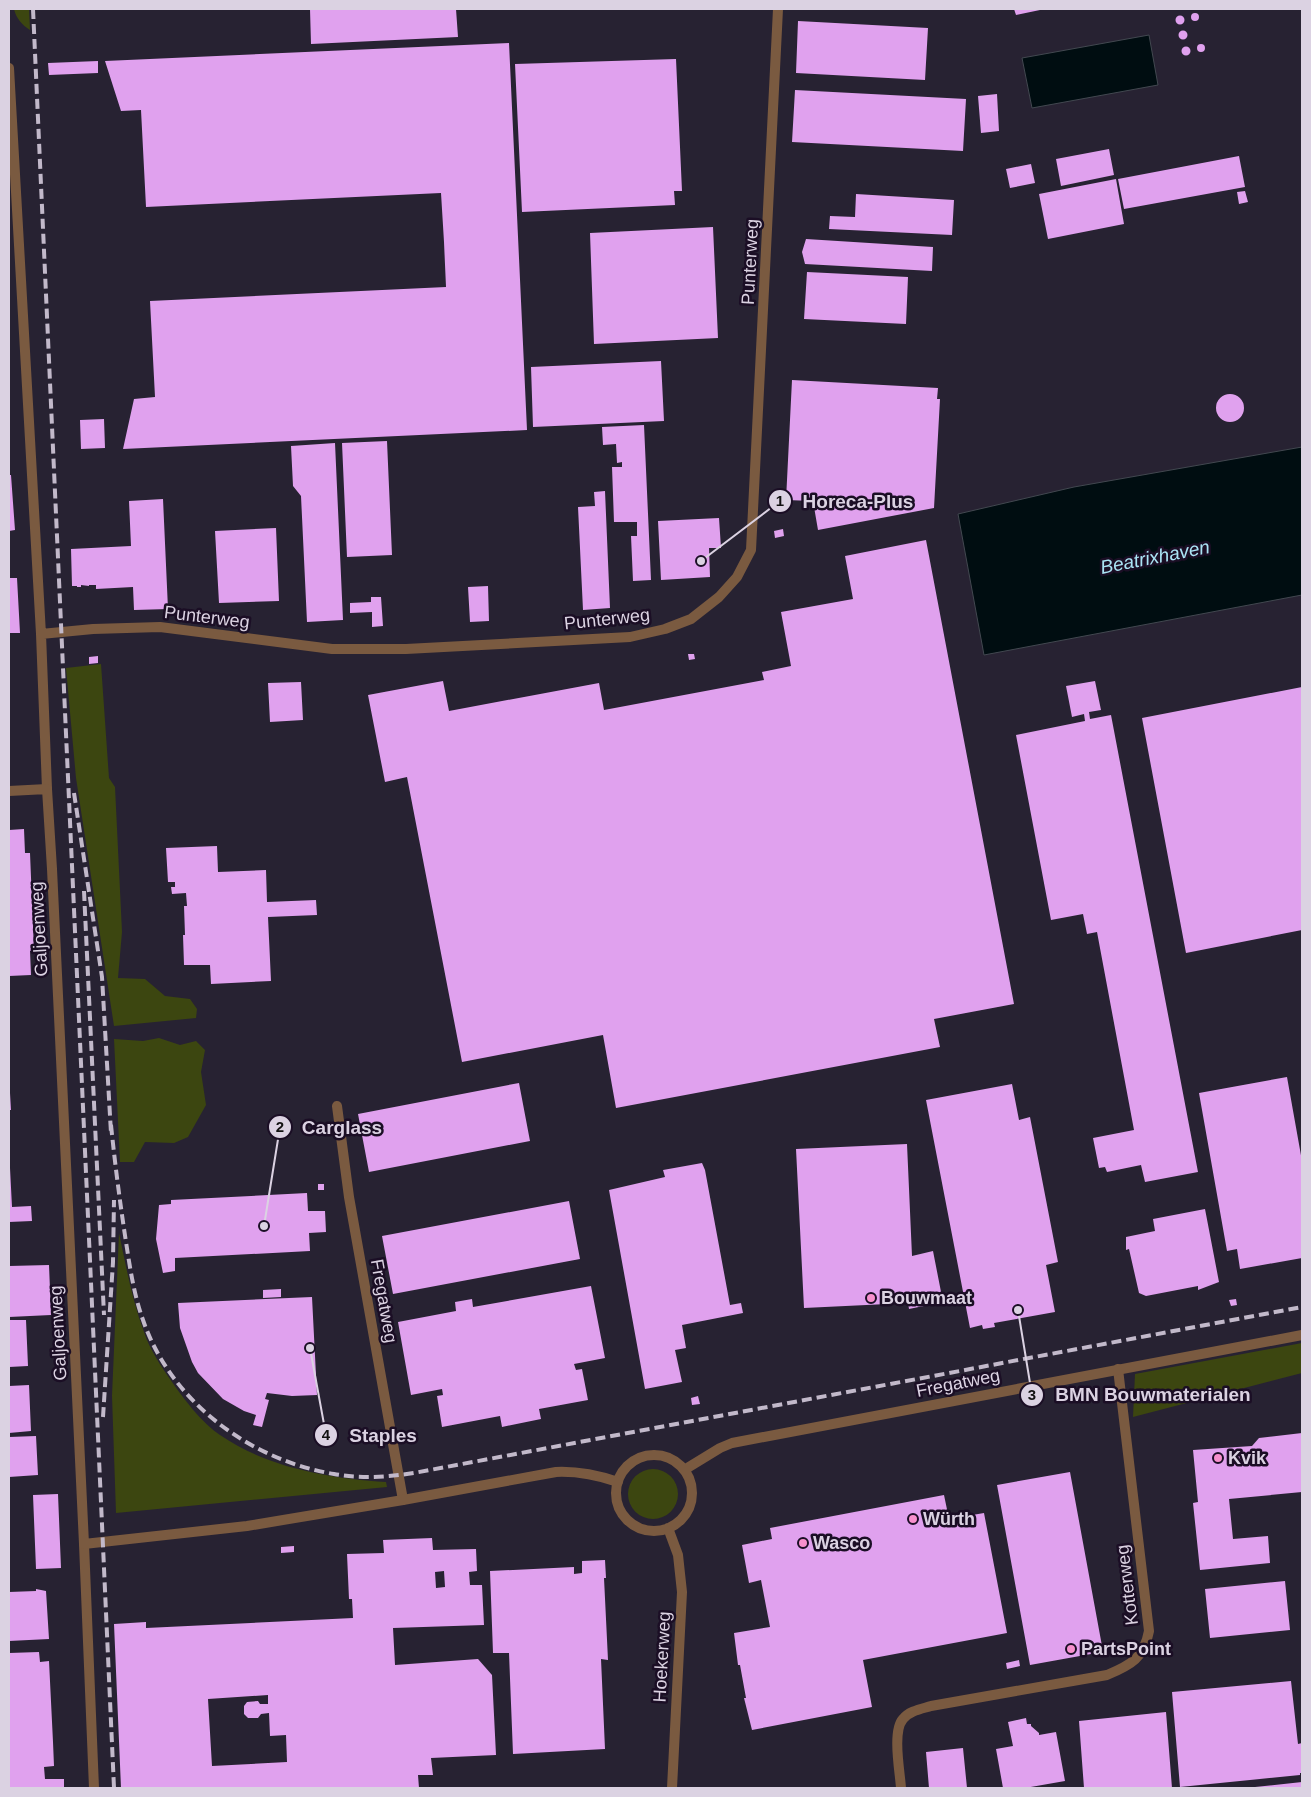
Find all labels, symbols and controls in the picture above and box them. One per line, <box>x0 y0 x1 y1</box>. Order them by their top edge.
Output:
street label: Punterweg <box>738 219 762 305</box>
callout: Horeca-Plus <box>767 484 923 518</box>
text: Horeca-Plus <box>803 491 913 512</box>
text: 1 <box>776 492 784 509</box>
water label: Beatrixhaven <box>1099 536 1211 578</box>
street label: Punterweg <box>163 602 251 632</box>
street label: Punterweg <box>563 605 651 633</box>
street label: Galjoenweg <box>27 881 51 977</box>
callout: Carglass <box>267 1110 392 1144</box>
text: Carglass <box>302 1117 382 1138</box>
text: 2 <box>276 1118 284 1135</box>
street label: Fregatweg <box>367 1257 401 1345</box>
street label: Galjoenweg <box>46 1285 70 1381</box>
place label: Bouwmaat <box>881 1288 972 1308</box>
marker: Bouwmaat <box>865 1292 877 1304</box>
street label: Fregatweg <box>914 1365 1002 1401</box>
callout: BMN Bouwmaterialen <box>1020 1378 1260 1412</box>
text: BMN Bouwmaterialen <box>1055 1384 1251 1405</box>
text: 3 <box>1028 1386 1036 1403</box>
callout: Staples <box>314 1418 426 1452</box>
text: Staples <box>349 1425 417 1446</box>
text: 4 <box>322 1426 331 1443</box>
place label: Kvik <box>1228 1448 1267 1468</box>
marker: Kvik <box>1212 1452 1224 1464</box>
place label: Würth <box>923 1509 975 1529</box>
marker: Würth <box>907 1513 919 1525</box>
place label: Wasco <box>813 1533 870 1553</box>
marker: Wasco <box>797 1537 809 1549</box>
street label: Kotterweg <box>1112 1544 1142 1626</box>
street label: Hoekerweg <box>650 1611 674 1703</box>
place label: PartsPoint <box>1081 1639 1171 1659</box>
marker: PartsPoint <box>1065 1643 1077 1655</box>

